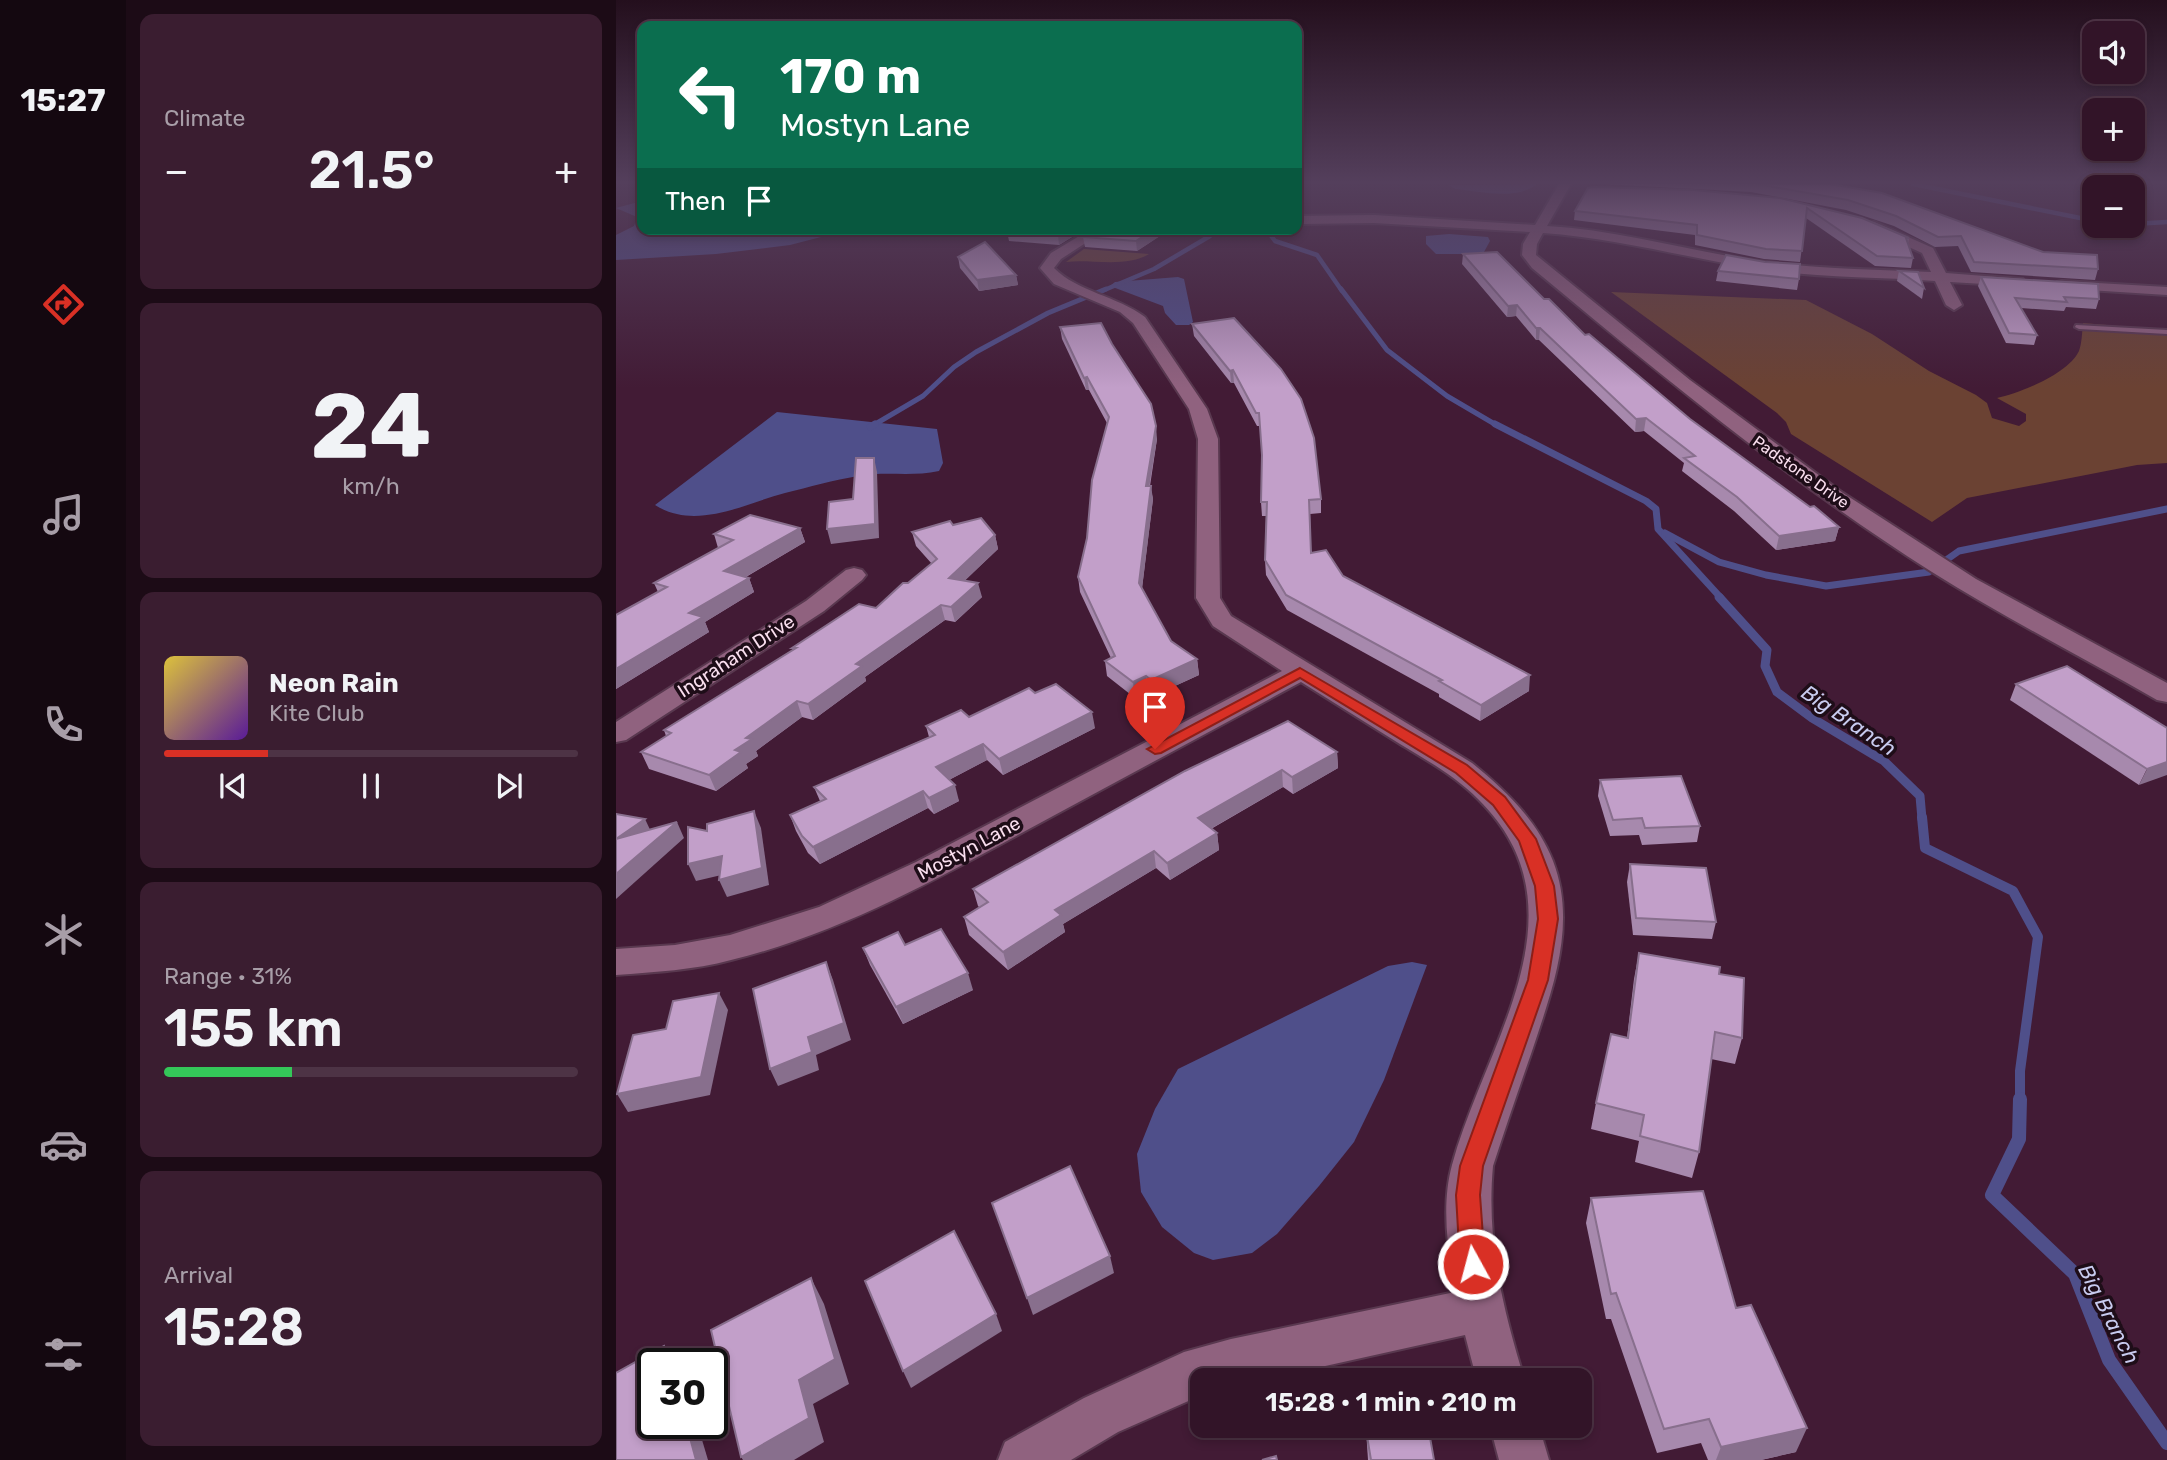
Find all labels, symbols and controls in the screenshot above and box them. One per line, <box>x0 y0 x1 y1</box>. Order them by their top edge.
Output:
map controls <box>2082 21 2145 238</box>
button: sound <box>2082 21 2145 84</box>
text: 170 m <box>780 47 921 105</box>
icon: left <box>665 49 756 140</box>
text: 15:27 <box>20 81 106 119</box>
button: + <box>2082 98 2145 161</box>
text: Climate <box>164 104 245 132</box>
text: Mostyn Lane <box>780 106 970 144</box>
text: 21.5° <box>308 139 435 201</box>
text: − <box>164 148 189 194</box>
text: + <box>554 148 578 194</box>
button: − <box>2082 175 2145 238</box>
icon: arrive <box>740 182 778 220</box>
text: Then <box>665 186 726 217</box>
icon: directions <box>39 280 88 329</box>
text: 24 <box>311 372 431 480</box>
street label: Padstone Drive <box>1749 432 1853 512</box>
text: km/h <box>342 472 400 500</box>
icon: music <box>39 490 88 539</box>
street label: Ingraham Drive <box>673 610 799 702</box>
text: Neon Rain <box>269 668 399 699</box>
pin <box>1125 677 1185 749</box>
water label: Big Branch <box>1797 679 1901 761</box>
icon: arrive <box>1136 688 1174 726</box>
text: Kite Club <box>269 699 364 727</box>
icon: phone <box>39 700 88 749</box>
icon: previous <box>214 767 252 805</box>
icon: pause <box>352 767 390 805</box>
icon: next <box>490 767 528 805</box>
street label: Mostyn Lane <box>914 811 1024 885</box>
icon: climate <box>39 910 88 959</box>
text: Range · 31% <box>164 962 292 990</box>
text: 155 km <box>164 997 343 1059</box>
icon: car <box>39 1120 88 1169</box>
position arrow <box>1436 1227 1510 1301</box>
water label: Big Branch <box>2073 1260 2145 1368</box>
text: Arrival <box>164 1261 233 1289</box>
text: 15:28 <box>164 1296 304 1358</box>
icon: filters <box>39 1330 88 1379</box>
speed limit sign: 30 <box>637 1348 728 1439</box>
text: 15:28 · 1 min · 210 m <box>1265 1387 1517 1418</box>

